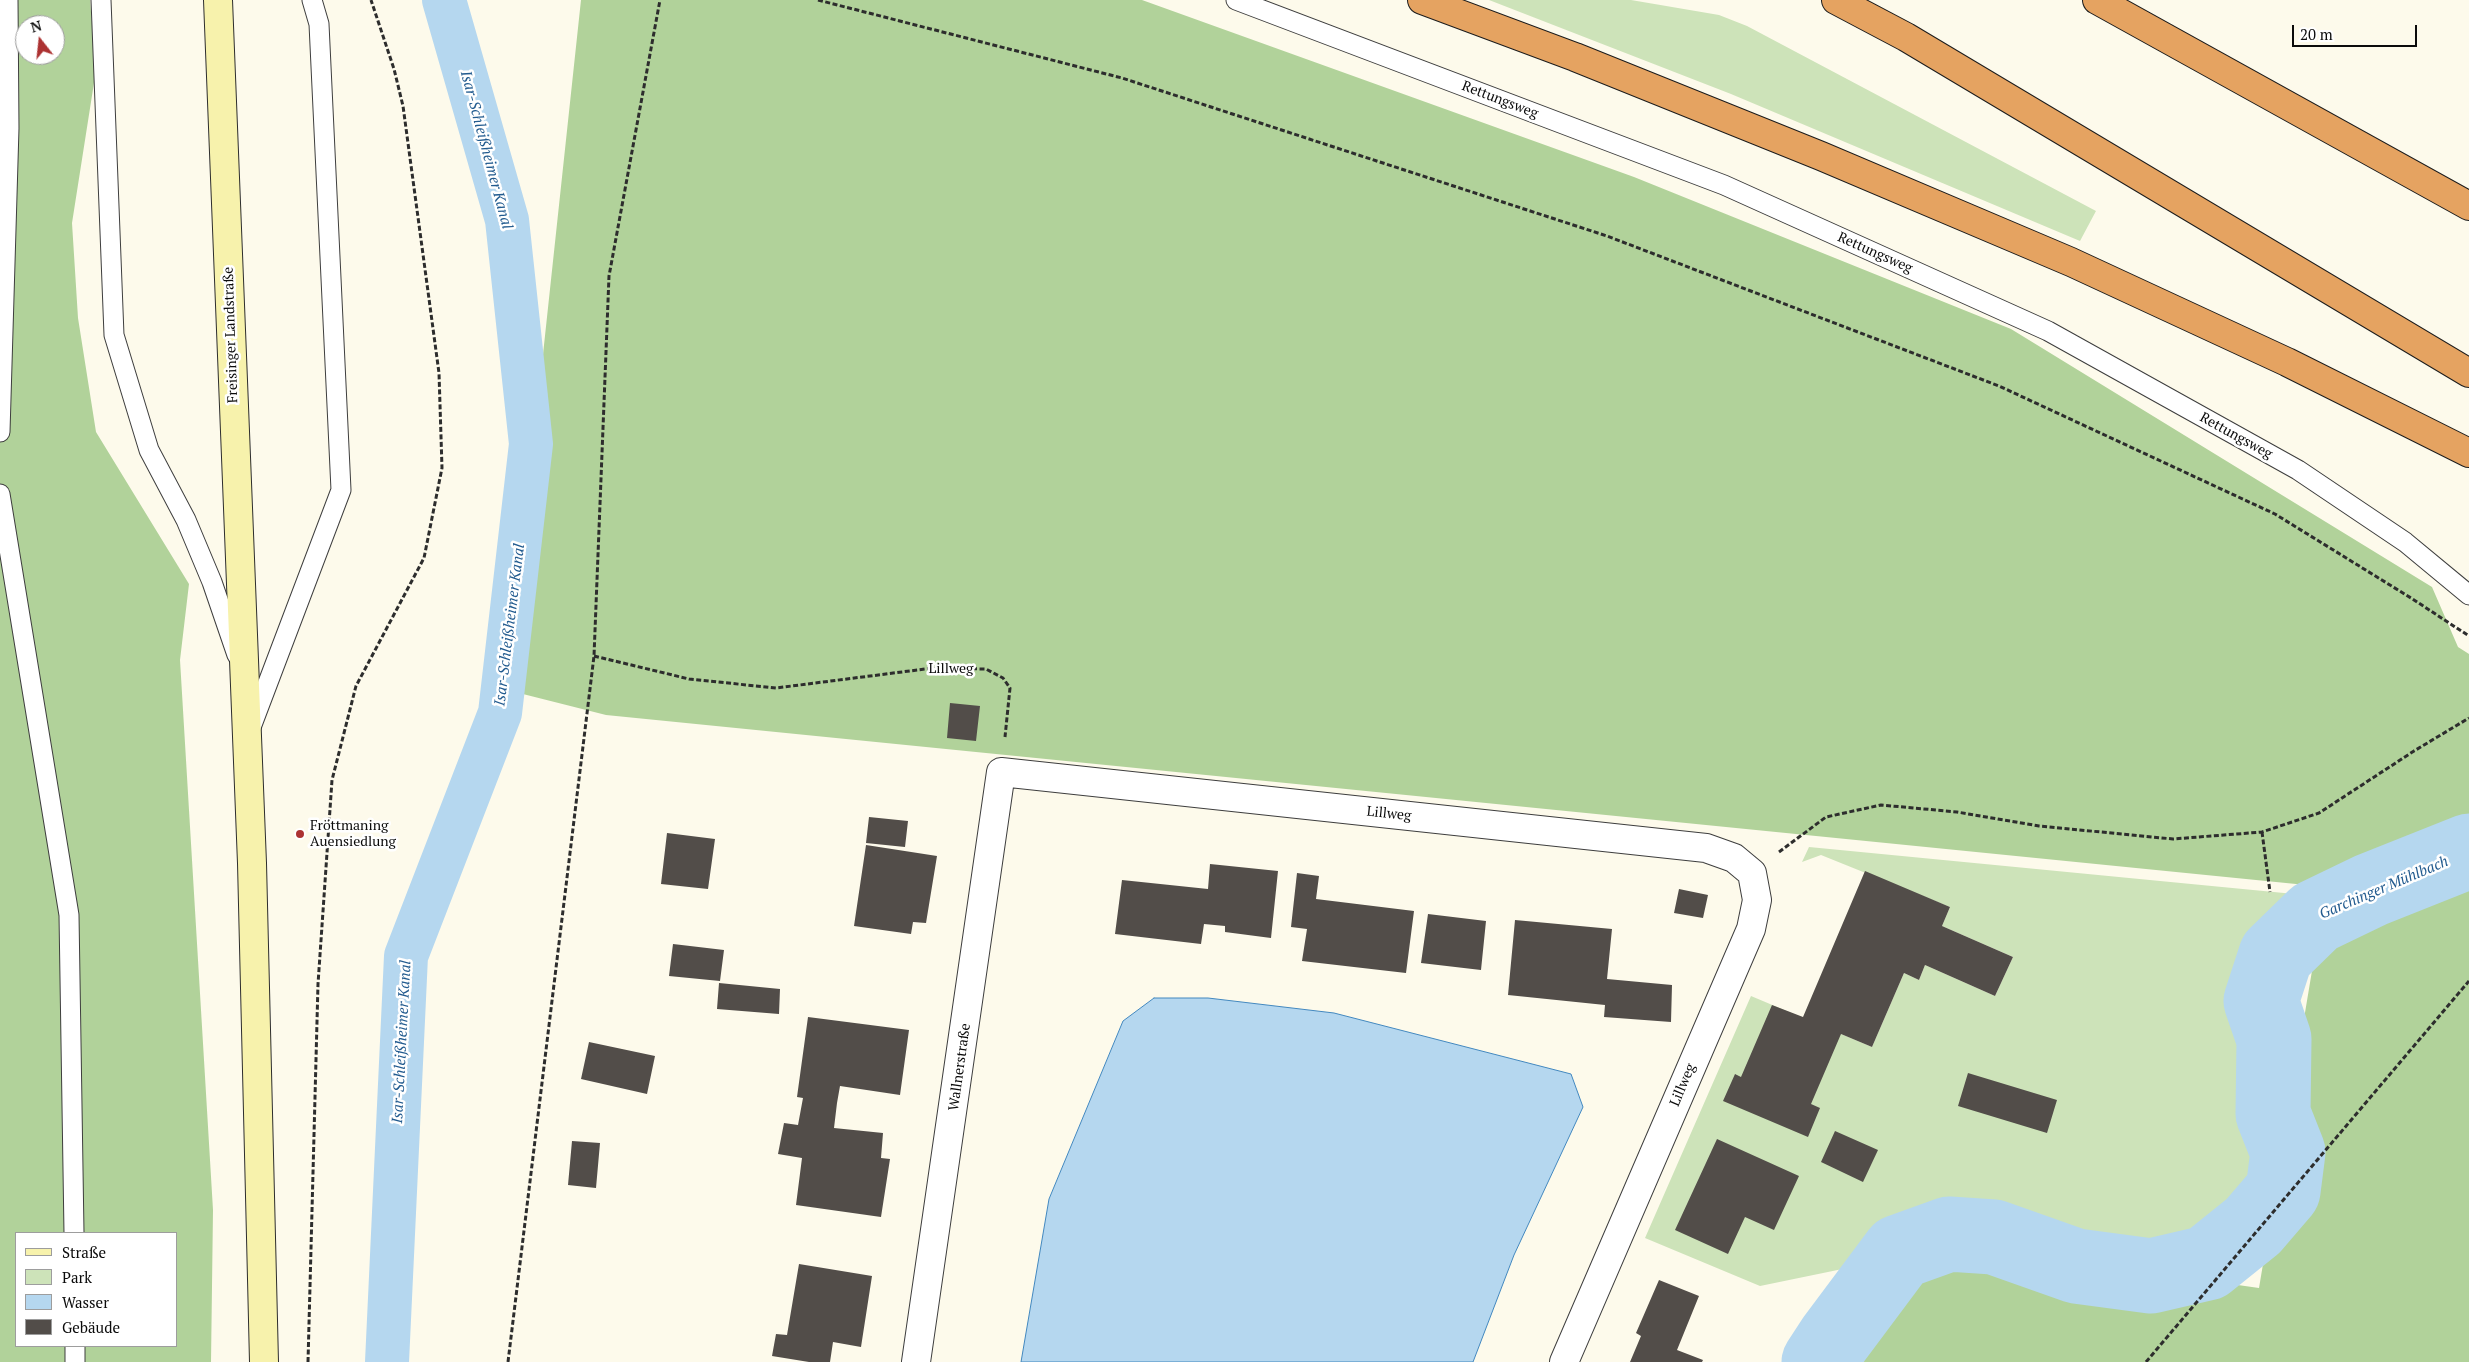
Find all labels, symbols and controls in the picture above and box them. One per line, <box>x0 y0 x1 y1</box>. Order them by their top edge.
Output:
north arrow <box>15 15 65 65</box>
text: N <box>28 15 44 37</box>
scale bar <box>2294 15 2419 47</box>
text: 20 m <box>2300 24 2333 44</box>
water label: Isar-Schleißheimer Kanal <box>456 69 516 231</box>
street label: Rettungsweg <box>1460 78 1540 122</box>
street label: Rettungsweg <box>1835 229 1915 277</box>
street label: Freisinger Landstraße <box>220 266 242 404</box>
street label: Rettungsweg <box>2197 409 2275 463</box>
water label: Isar-Schleißheimer Kanal <box>491 543 529 707</box>
street label: Lillweg <box>929 661 973 677</box>
street label: Lillweg <box>1366 803 1412 825</box>
place label: Fröttmaning Auensiedlung <box>310 818 396 850</box>
marker: Fröttmaning Auensiedlung <box>294 828 306 840</box>
water label: Garchinger Mühlbach <box>2317 853 2451 923</box>
water label: Isar-Schleißheimer Kanal <box>389 960 415 1124</box>
street label: Wallnerstraße <box>946 1022 974 1112</box>
street label: Lillweg <box>1667 1061 1699 1109</box>
legend <box>15 1232 178 1347</box>
text: Straße <box>62 1242 106 1262</box>
text: Park <box>62 1267 92 1287</box>
text: Wasser <box>62 1292 109 1312</box>
text: Gebäude <box>62 1317 120 1337</box>

